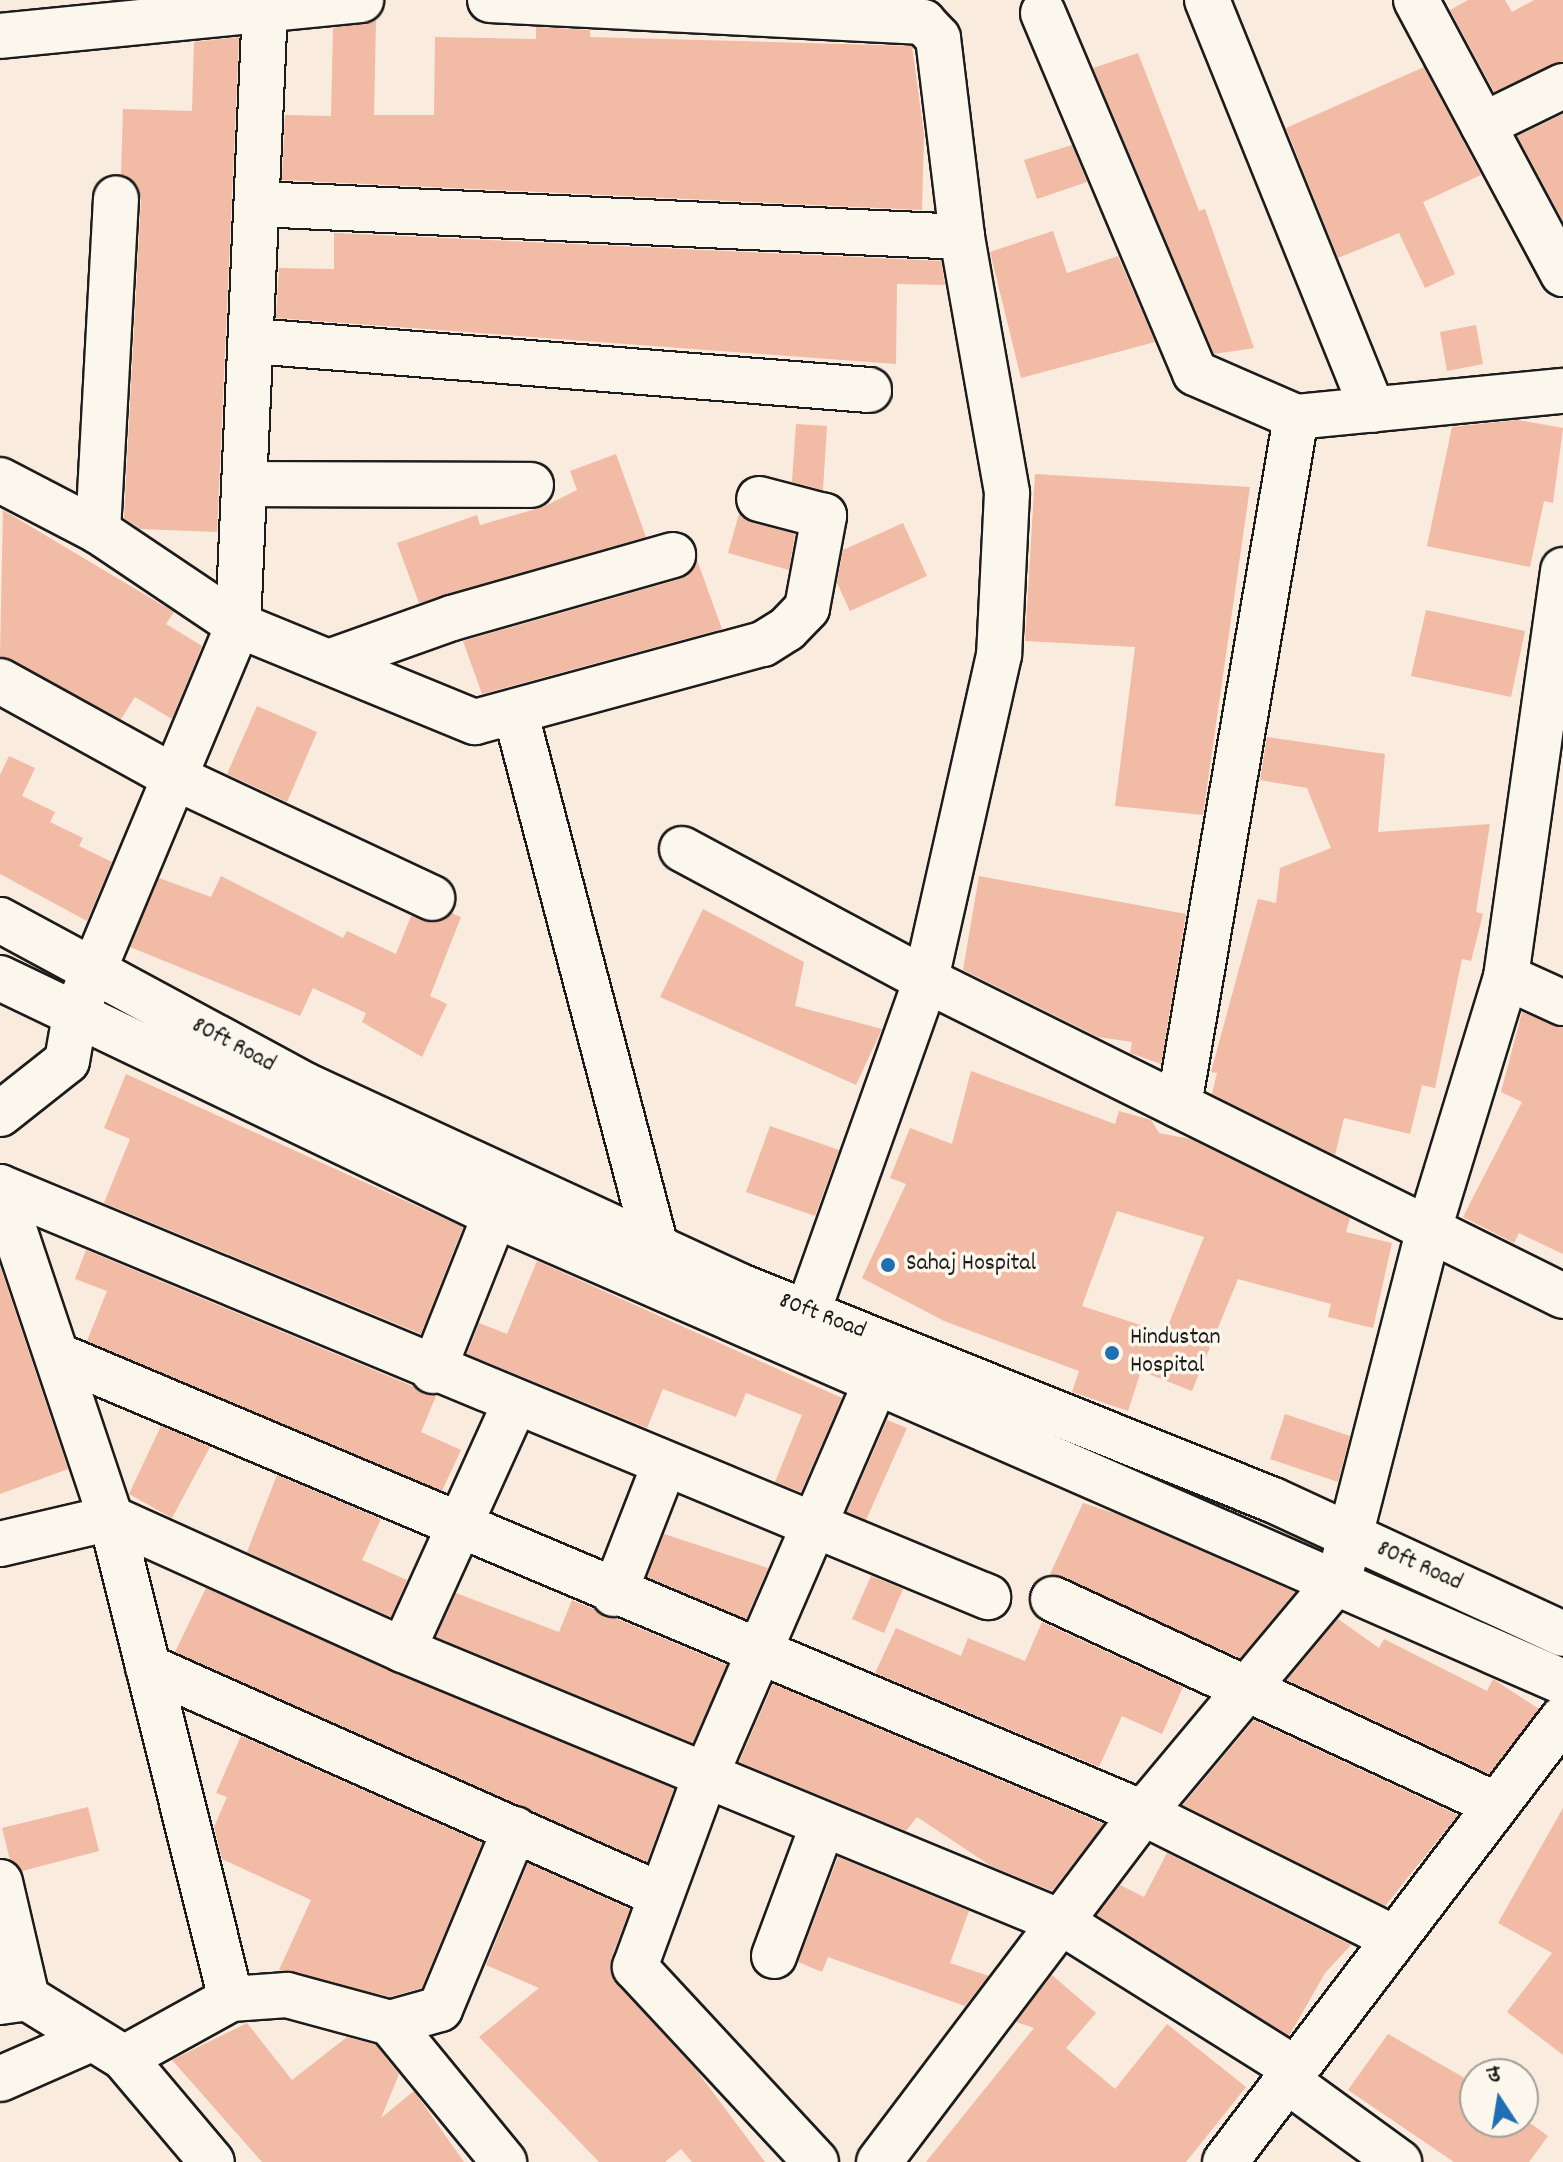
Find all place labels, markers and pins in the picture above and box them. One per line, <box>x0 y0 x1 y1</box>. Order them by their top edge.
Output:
place label: Sahaj Hospital <box>906 1251 1036 1279</box>
marker: Sahaj Hospital <box>877 1254 899 1276</box>
place label: Hindustan Hospital <box>1130 1325 1221 1381</box>
marker: Hindustan Hospital <box>1101 1342 1123 1364</box>

